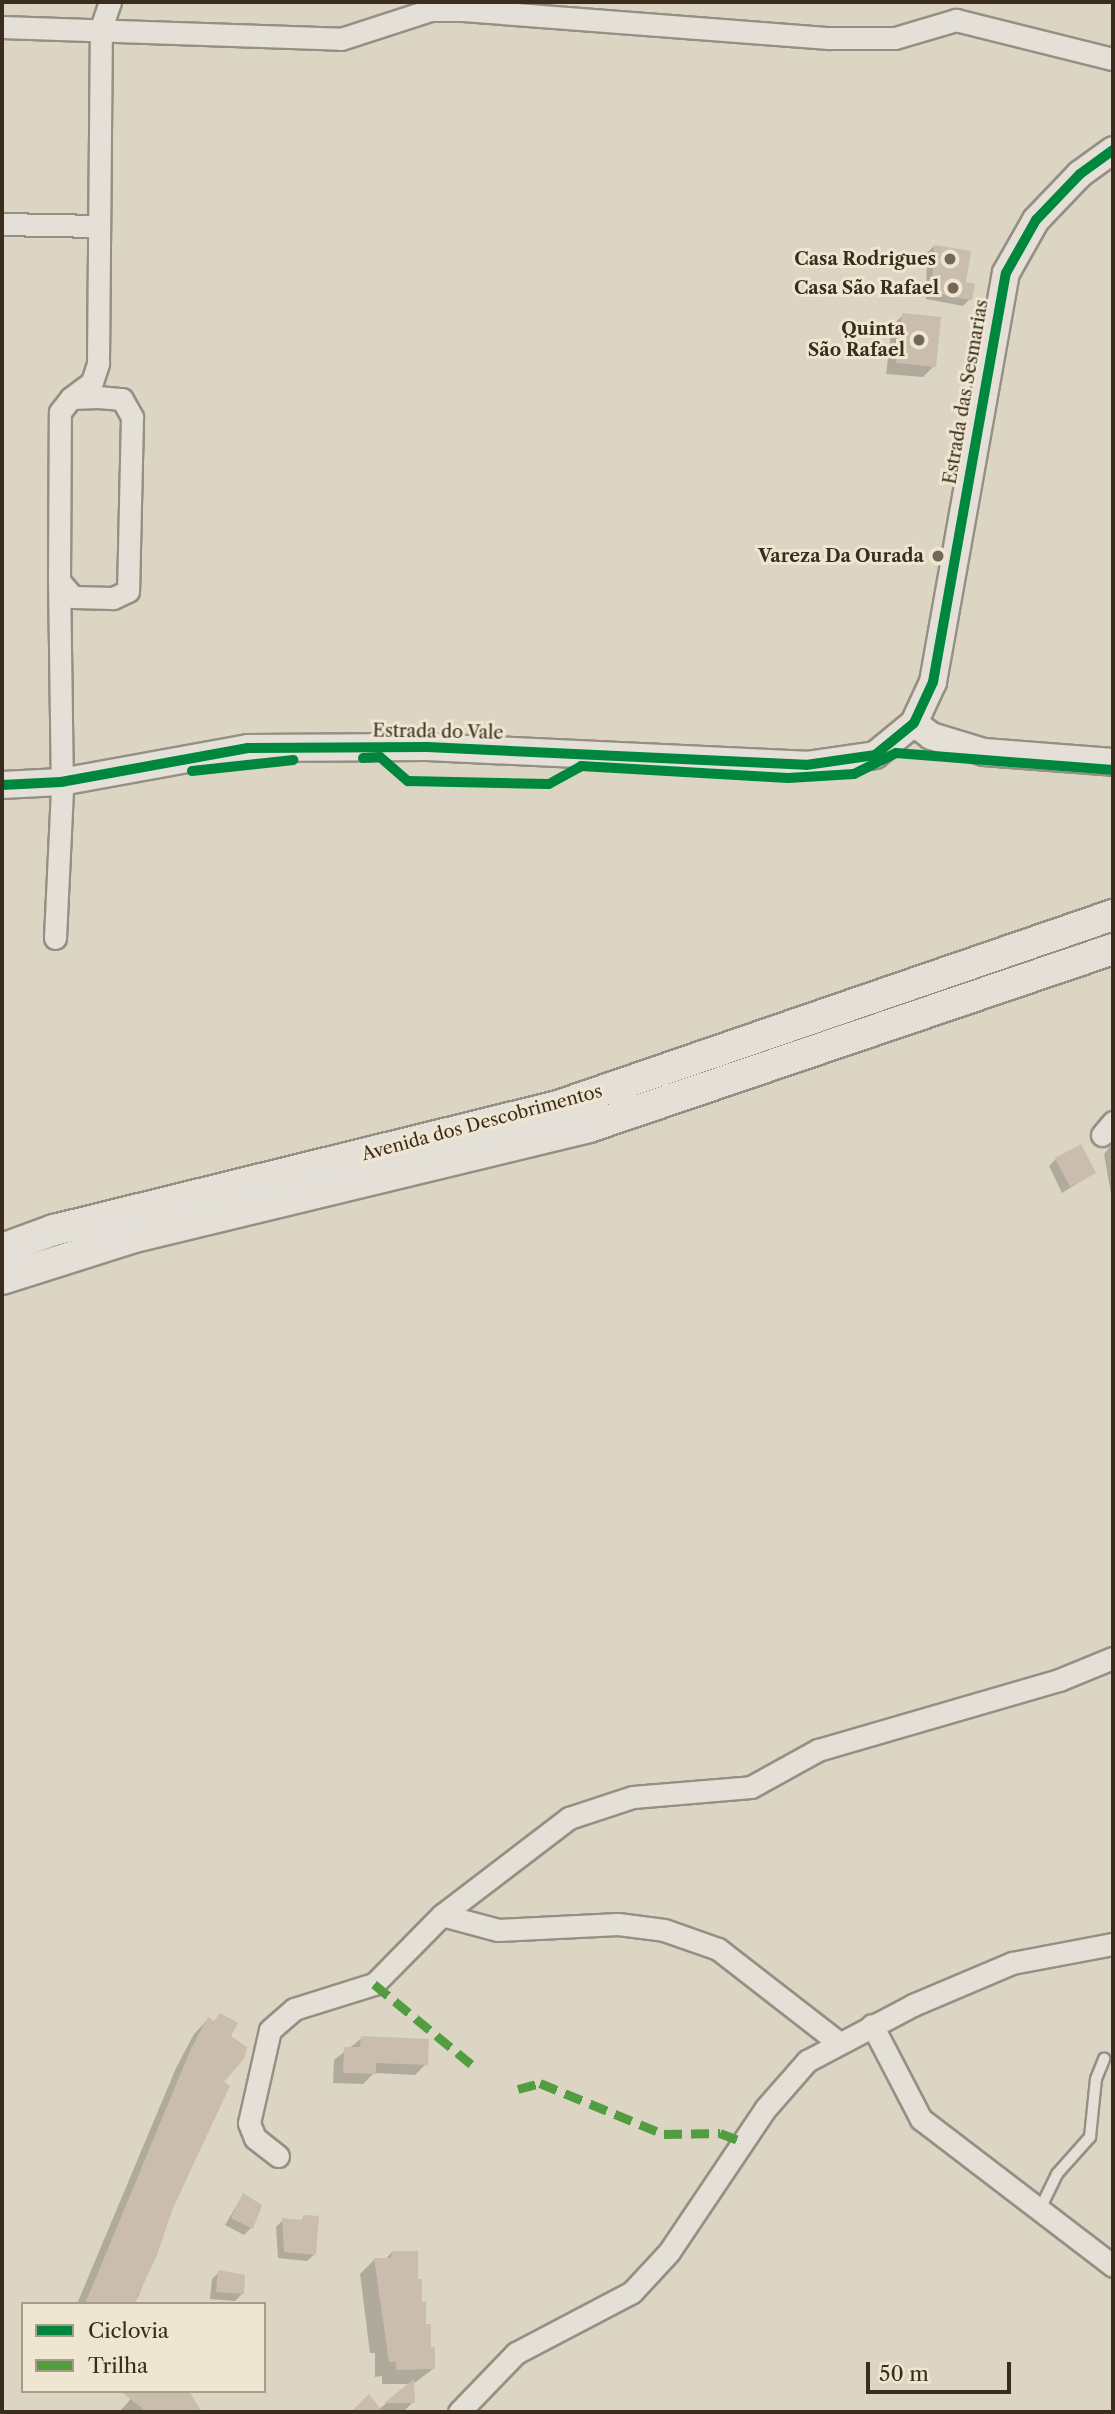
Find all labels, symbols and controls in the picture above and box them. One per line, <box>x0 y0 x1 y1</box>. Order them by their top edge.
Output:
place label: Casa Rodrigues <box>794 248 936 270</box>
marker: Casa Rodrigues <box>942 251 958 267</box>
place label: Casa São Rafael <box>794 277 939 299</box>
marker: Casa São Rafael <box>945 280 961 296</box>
street label: Estrada das Sesmarias <box>939 298 993 486</box>
place label: Quinta São Rafael <box>808 319 905 362</box>
marker: Quinta São Rafael <box>911 332 927 348</box>
place label: Vareza Da Ourada <box>758 545 924 567</box>
marker: Vareza Da Ourada <box>930 548 946 564</box>
street label: Estrada do Vale <box>372 720 504 744</box>
street label: Avenida dos Descobrimentos <box>359 1080 605 1166</box>
legend <box>21 2302 266 2393</box>
text: Ciclovia <box>88 2318 169 2343</box>
scale bar <box>870 2348 1015 2392</box>
text: Trilha <box>88 2353 148 2378</box>
text: 50 m <box>879 2361 929 2386</box>

